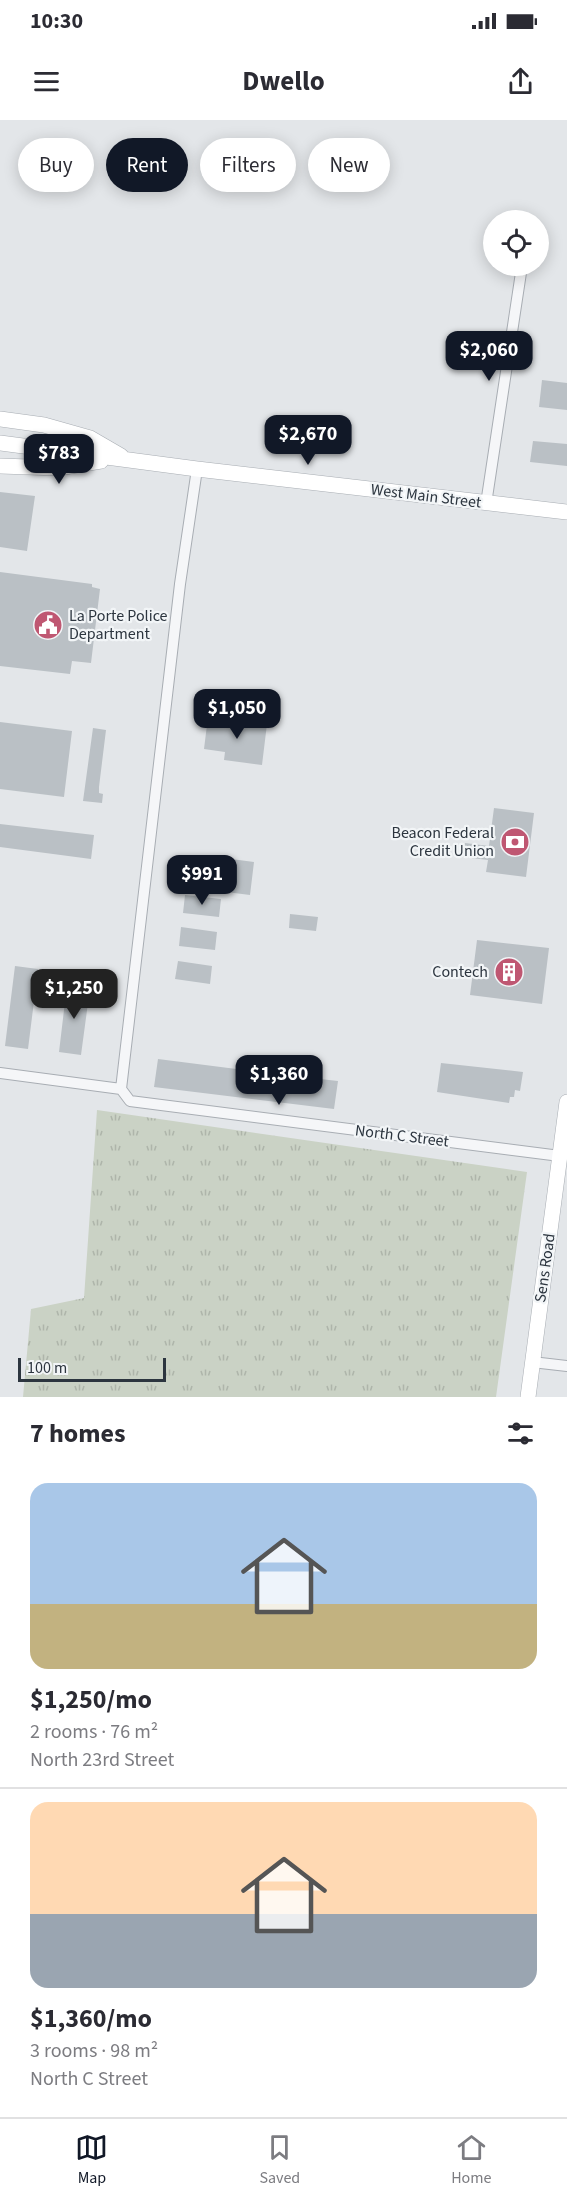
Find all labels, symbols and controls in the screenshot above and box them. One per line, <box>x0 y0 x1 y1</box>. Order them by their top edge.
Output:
text: 10:30 <box>30 5 83 37</box>
text: Dwello <box>242 62 325 101</box>
icon: menu <box>30 65 63 98</box>
icon: share <box>504 65 537 98</box>
chip: Buy <box>18 138 94 192</box>
chip: Rent <box>106 138 188 192</box>
chip: Filters <box>200 138 296 192</box>
chip: New <box>308 138 390 192</box>
map controls <box>483 210 549 276</box>
button: locate <box>483 210 549 276</box>
pin: $2,060 <box>440 331 538 382</box>
text: $2,060 <box>460 336 518 364</box>
pin: $2,670 <box>259 415 357 466</box>
text: $2,670 <box>279 420 337 448</box>
pin: $783 <box>23 434 95 485</box>
text: $783 <box>38 439 80 467</box>
street label: West Main Street <box>369 478 483 514</box>
place label: La Porte Police Department <box>69 605 168 645</box>
public building icon: La Porte Police Department <box>32 609 64 641</box>
pin: $1,050 <box>188 689 286 740</box>
text: $1,050 <box>208 694 266 722</box>
place label: Beacon Federal Credit Union <box>391 822 494 862</box>
bank icon: Beacon Federal Credit Union <box>499 826 531 858</box>
pin: $991 <box>166 855 238 906</box>
text: $991 <box>181 860 223 888</box>
building icon: Contech <box>493 956 525 988</box>
place label: Contech <box>432 961 488 983</box>
pin: $1,250 <box>25 969 123 1020</box>
text: $1,250 <box>45 974 103 1002</box>
pin: $1,360 <box>230 1055 328 1106</box>
text: $1,360 <box>250 1060 308 1088</box>
street label: North C Street <box>354 1119 451 1153</box>
street label: Sens Road <box>529 1232 561 1304</box>
scale bar <box>18 1355 166 1382</box>
text: 100 m <box>27 1357 67 1379</box>
text: 7 homes <box>30 1415 125 1452</box>
icon: filters <box>504 1417 537 1450</box>
icon: home <box>230 1522 338 1630</box>
text: $1,250/mo <box>30 1681 152 1718</box>
text: 2 rooms · 76 m² <box>30 1718 158 1746</box>
text: North 23rd Street <box>30 1746 174 1774</box>
icon: home <box>230 1841 338 1949</box>
text: $1,360/mo <box>30 2000 152 2037</box>
text: 3 rooms · 98 m² <box>30 2037 158 2065</box>
text: North C Street <box>30 2065 148 2093</box>
tab: Map <box>75 2131 108 2189</box>
tab: Saved <box>259 2131 300 2189</box>
tab: Home <box>451 2131 492 2189</box>

